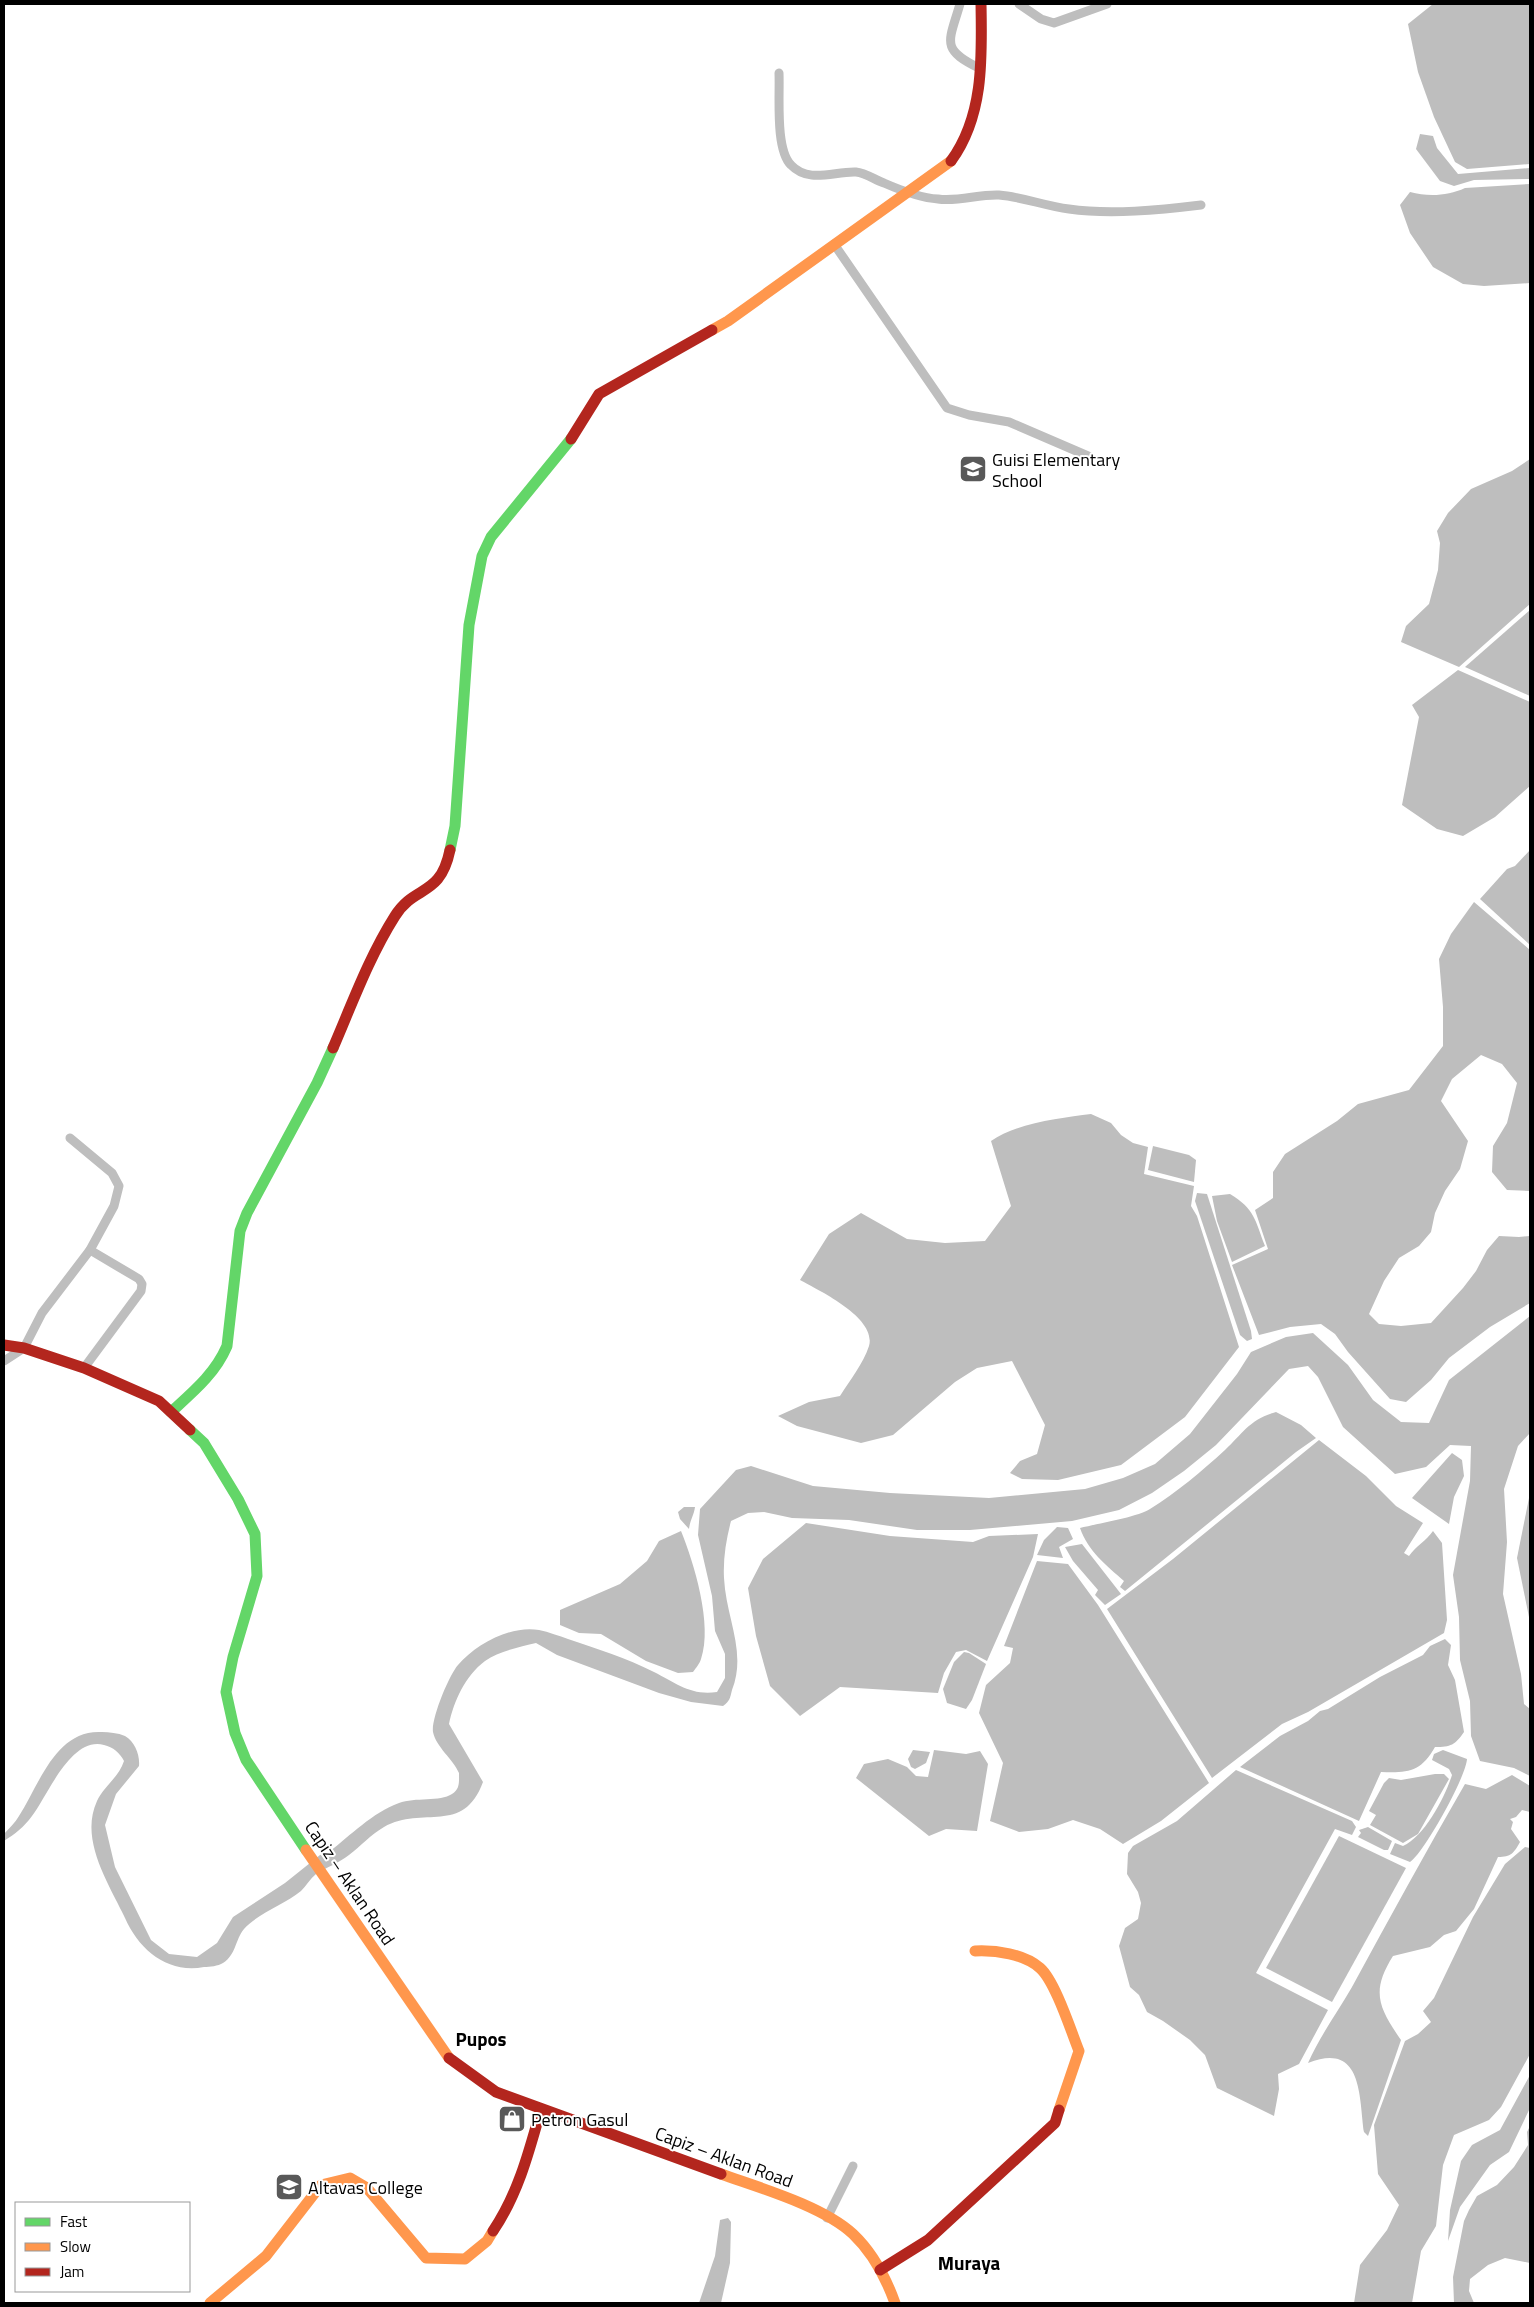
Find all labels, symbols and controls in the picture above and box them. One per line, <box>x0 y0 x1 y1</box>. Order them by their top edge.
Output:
place label: Guisi Elementary School <box>992 446 1120 494</box>
school or university icon: Guisi Elementary School <box>958 454 988 484</box>
street label: Capiz – Aklan Road <box>298 1815 402 1951</box>
district label: Pupos <box>455 2024 507 2053</box>
shop icon: Petron Gasul <box>497 2104 527 2134</box>
place label: Petron Gasul <box>531 2106 628 2133</box>
street label: Capiz – Aklan Road <box>651 2120 797 2194</box>
school or university icon: Altavas College <box>274 2172 304 2202</box>
place label: Altavas College <box>308 2174 423 2201</box>
legend <box>15 2202 190 2292</box>
text: Fast <box>60 2210 88 2233</box>
text: Slow <box>60 2235 91 2258</box>
district label: Muraya <box>938 2248 1001 2277</box>
text: Jam <box>60 2260 84 2283</box>

